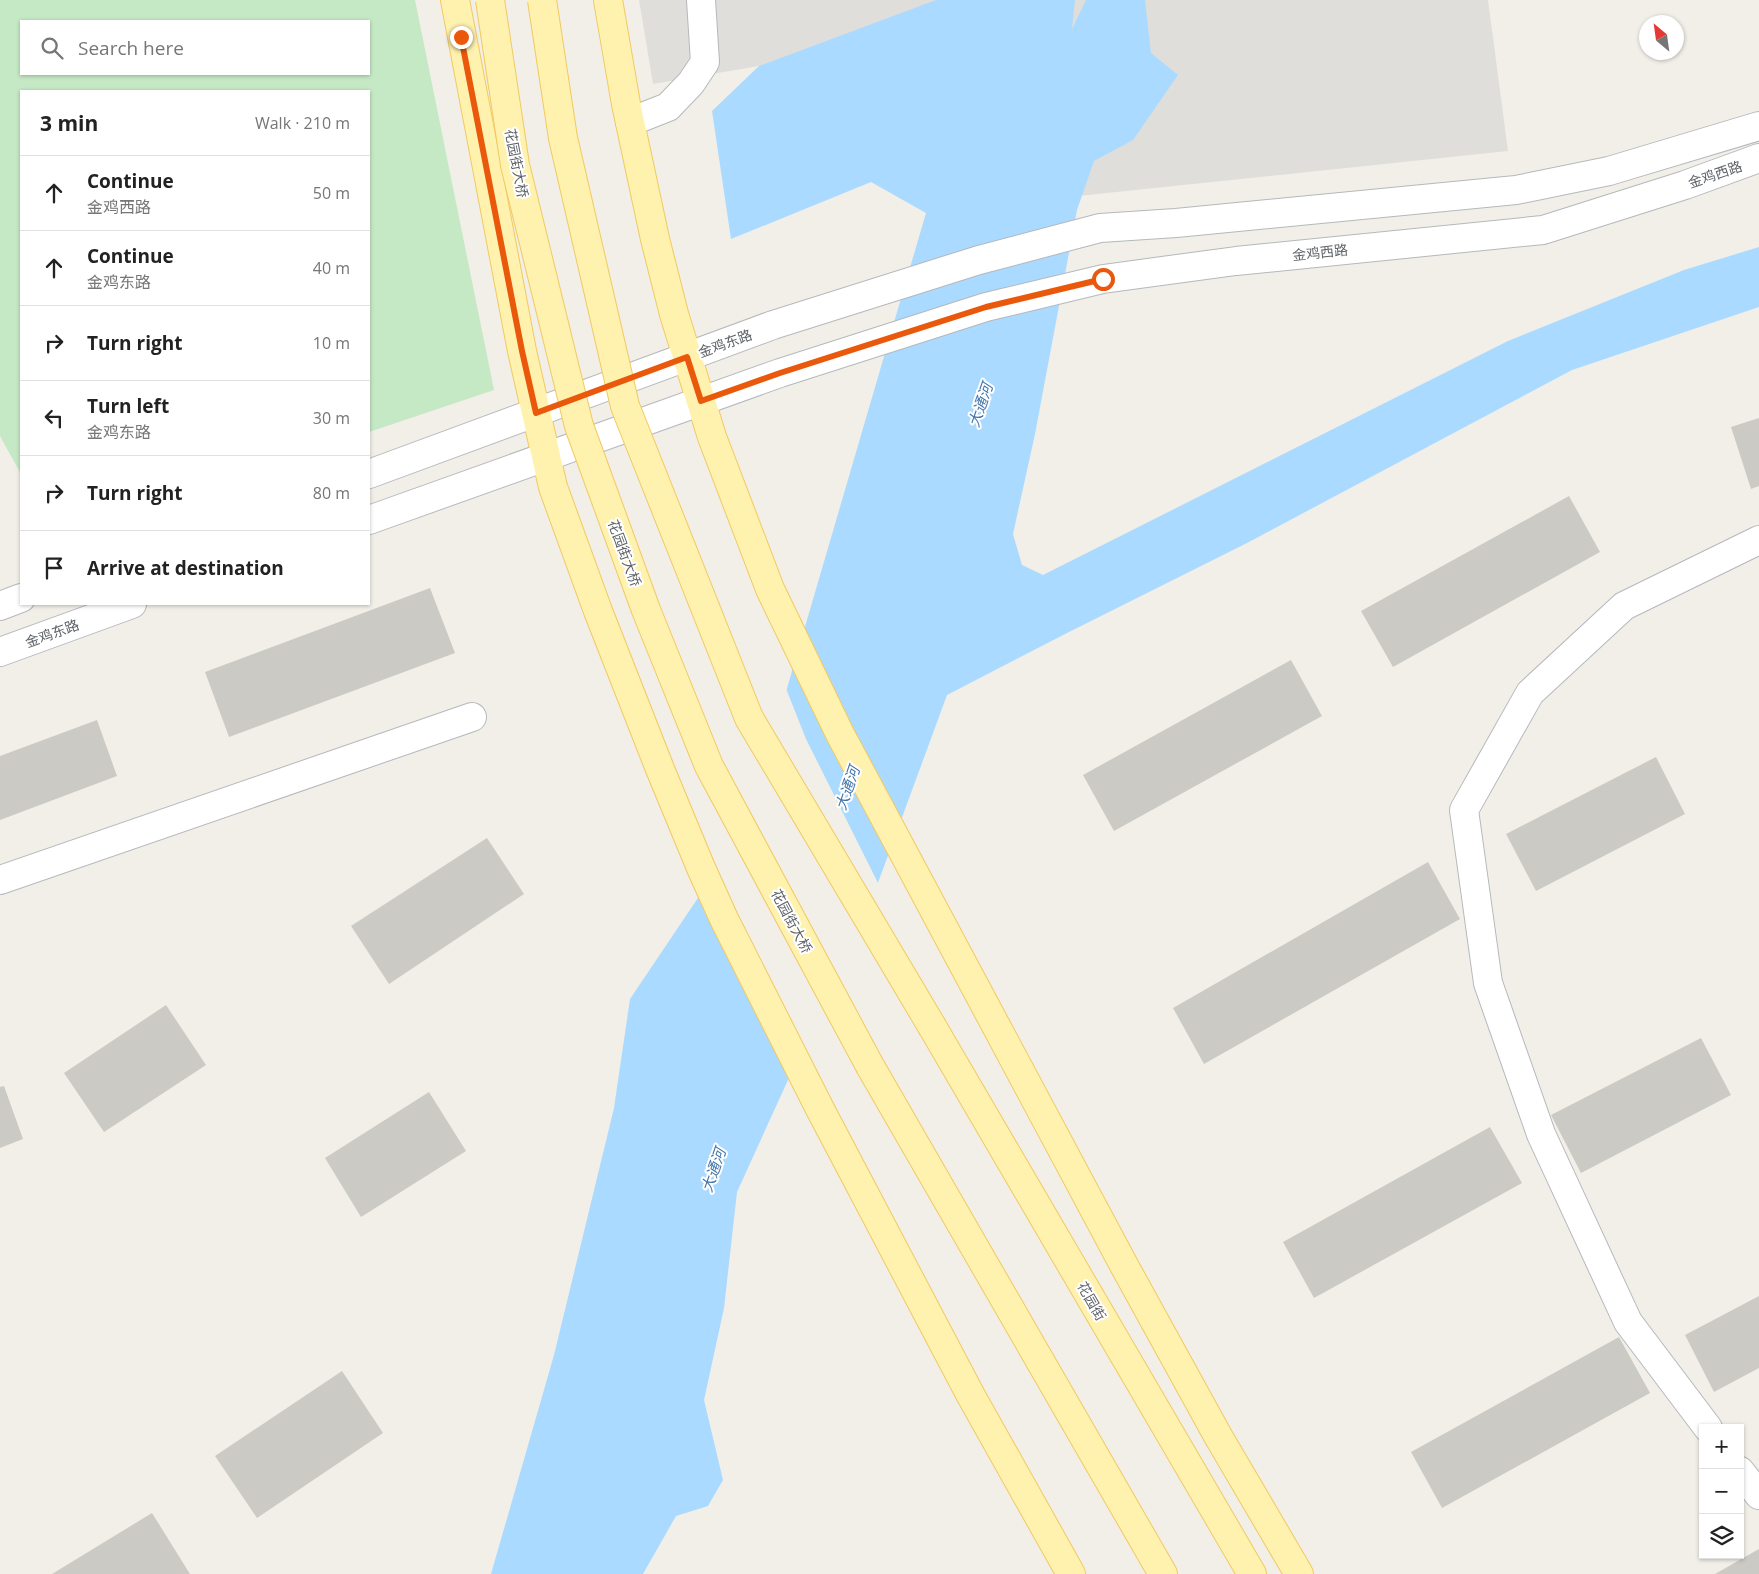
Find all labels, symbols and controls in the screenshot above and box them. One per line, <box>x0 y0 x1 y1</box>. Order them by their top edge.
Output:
north arrow <box>1639 15 1684 60</box>
search box <box>20 20 370 75</box>
route end <box>450 26 473 49</box>
icon: search <box>38 34 66 62</box>
text: Search here <box>78 35 184 61</box>
text: 3 min <box>40 109 98 137</box>
text: Walk · 210 m <box>255 112 350 134</box>
street label: 花园街大桥 <box>501 127 533 199</box>
street label: 金鸡西路 <box>1685 156 1745 192</box>
text: Continue <box>87 168 174 194</box>
icon: ahead <box>40 179 68 207</box>
text: 50 m <box>313 182 350 204</box>
text: 金鸡西路 <box>87 196 151 218</box>
street label: 金鸡西路 <box>1291 240 1349 264</box>
text: Continue <box>87 243 174 269</box>
icon: ahead <box>40 254 68 282</box>
text: 40 m <box>313 257 350 279</box>
route start <box>1092 268 1115 291</box>
text: 金鸡东路 <box>87 271 151 293</box>
street label: 金鸡东路 <box>695 324 755 362</box>
icon: right <box>40 329 68 357</box>
text: Turn right <box>87 330 182 356</box>
text: 10 m <box>313 332 350 354</box>
water label: 大通河 <box>963 378 998 430</box>
text: Turn left <box>87 393 169 419</box>
icon: left <box>40 404 68 432</box>
text: 30 m <box>313 407 350 429</box>
text: 金鸡东路 <box>87 421 151 443</box>
icon: right <box>40 479 68 507</box>
text: Turn right <box>87 480 182 506</box>
text: 80 m <box>313 482 350 504</box>
street label: 花园街大桥 <box>604 517 646 589</box>
icon: arrive <box>40 554 68 582</box>
text: Arrive at destination <box>87 555 284 581</box>
street label: 金鸡东路 <box>22 614 82 652</box>
water label: 大通河 <box>830 761 865 813</box>
street label: 花园街大桥 <box>767 886 817 956</box>
water label: 大通河 <box>696 1143 731 1195</box>
street label: 花园街 <box>1073 1278 1111 1324</box>
map controls <box>1699 1424 1744 1559</box>
button: + <box>1699 1424 1744 1469</box>
button: − <box>1699 1469 1744 1514</box>
button: layers <box>1699 1514 1744 1559</box>

